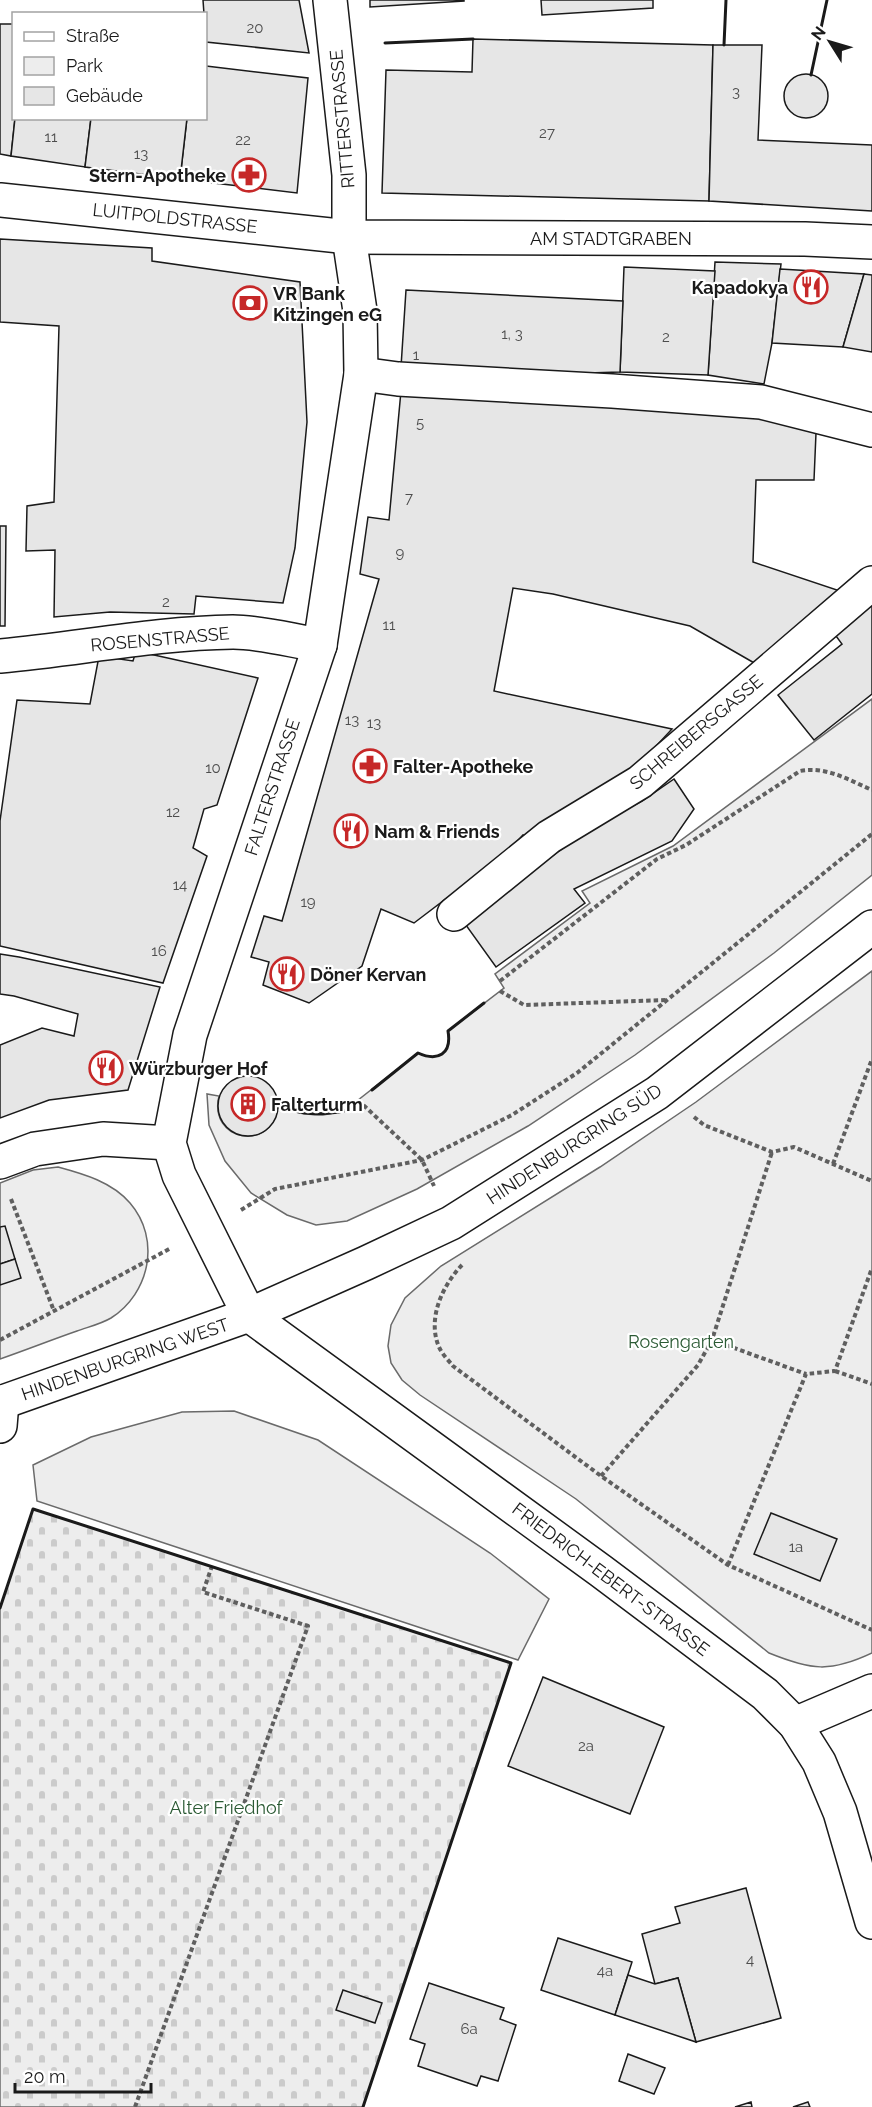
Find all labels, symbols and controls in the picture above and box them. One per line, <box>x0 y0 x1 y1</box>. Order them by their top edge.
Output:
legend <box>12 12 207 120</box>
north arrow <box>800 12 860 72</box>
house number: 20 <box>247 19 264 37</box>
text: N <box>807 23 830 44</box>
text: Straße <box>66 25 120 46</box>
street label: RITTERSTRASSE <box>325 49 359 189</box>
text: Park <box>66 55 103 76</box>
house number: 3 <box>732 83 740 101</box>
text: Gebäude <box>66 85 143 106</box>
house number: 27 <box>539 124 555 142</box>
house number: 11 <box>45 128 58 146</box>
house number: 22 <box>235 131 251 149</box>
house number: 13 <box>134 145 148 163</box>
pharmacy icon: Stern-Apotheke <box>231 157 267 193</box>
place label: Stern-Apotheke <box>89 165 226 186</box>
street label: LUITPOLDSTRASSE <box>92 199 258 237</box>
street label: AM STADTGRABEN <box>530 228 692 249</box>
restaurant icon: Kapadokya <box>793 269 829 305</box>
place label: Kapadokya <box>691 277 788 298</box>
place label: VR Bank Kitzingen eG <box>273 283 382 325</box>
bank icon: VR Bank Kitzingen eG <box>232 285 268 321</box>
house number: 1, 3 <box>501 325 523 343</box>
house number: 2 <box>662 328 670 346</box>
house number: 1 <box>413 346 420 364</box>
house number: 5 <box>416 414 424 432</box>
house number: 7 <box>405 489 413 507</box>
house number: 9 <box>396 544 405 562</box>
house number: 2 <box>162 593 170 611</box>
house number: 11 <box>383 616 396 634</box>
street label: ROSENSTRASSE <box>90 622 230 656</box>
street label: SCHREIBERSGASSE <box>625 670 767 794</box>
house number: 13 <box>345 711 359 729</box>
house number: 13 <box>367 714 381 732</box>
street label: FALTERSTRASSE <box>240 716 304 858</box>
pharmacy icon: Falter-Apotheke <box>352 748 388 784</box>
place label: Falter-Apotheke <box>393 756 534 777</box>
house number: 10 <box>205 759 221 777</box>
house number: 12 <box>166 803 180 821</box>
restaurant icon: Nam & Friends <box>333 813 369 849</box>
place label: Nam & Friends <box>374 821 500 842</box>
house number: 14 <box>173 876 187 894</box>
house number: 19 <box>300 893 316 911</box>
house number: 16 <box>151 942 167 960</box>
restaurant icon: Döner Kervan <box>269 956 305 992</box>
place label: Döner Kervan <box>310 964 426 985</box>
restaurant icon: Würzburger Hof <box>88 1050 124 1086</box>
place label: Würzburger Hof <box>129 1058 269 1079</box>
street label: HINDENBURGRING SÜD <box>482 1079 666 1209</box>
building icon: Falterturm <box>230 1086 266 1122</box>
place label: Falterturm <box>271 1094 363 1115</box>
street label: HINDENBURGRING WEST <box>18 1314 232 1404</box>
park label: Rosengarten <box>628 1331 734 1352</box>
street label: FRIEDRICH-EBERT-STRASSE <box>508 1498 714 1660</box>
house number: 1a <box>789 1538 803 1556</box>
house number: 2a <box>578 1737 594 1755</box>
park label: Alter Friedhof <box>170 1797 284 1818</box>
house number: 4 <box>746 1951 754 1969</box>
house number: 4a <box>597 1962 613 1980</box>
house number: 6a <box>460 2020 478 2038</box>
scale bar <box>15 2056 152 2094</box>
text: 20 m <box>24 2066 66 2087</box>

